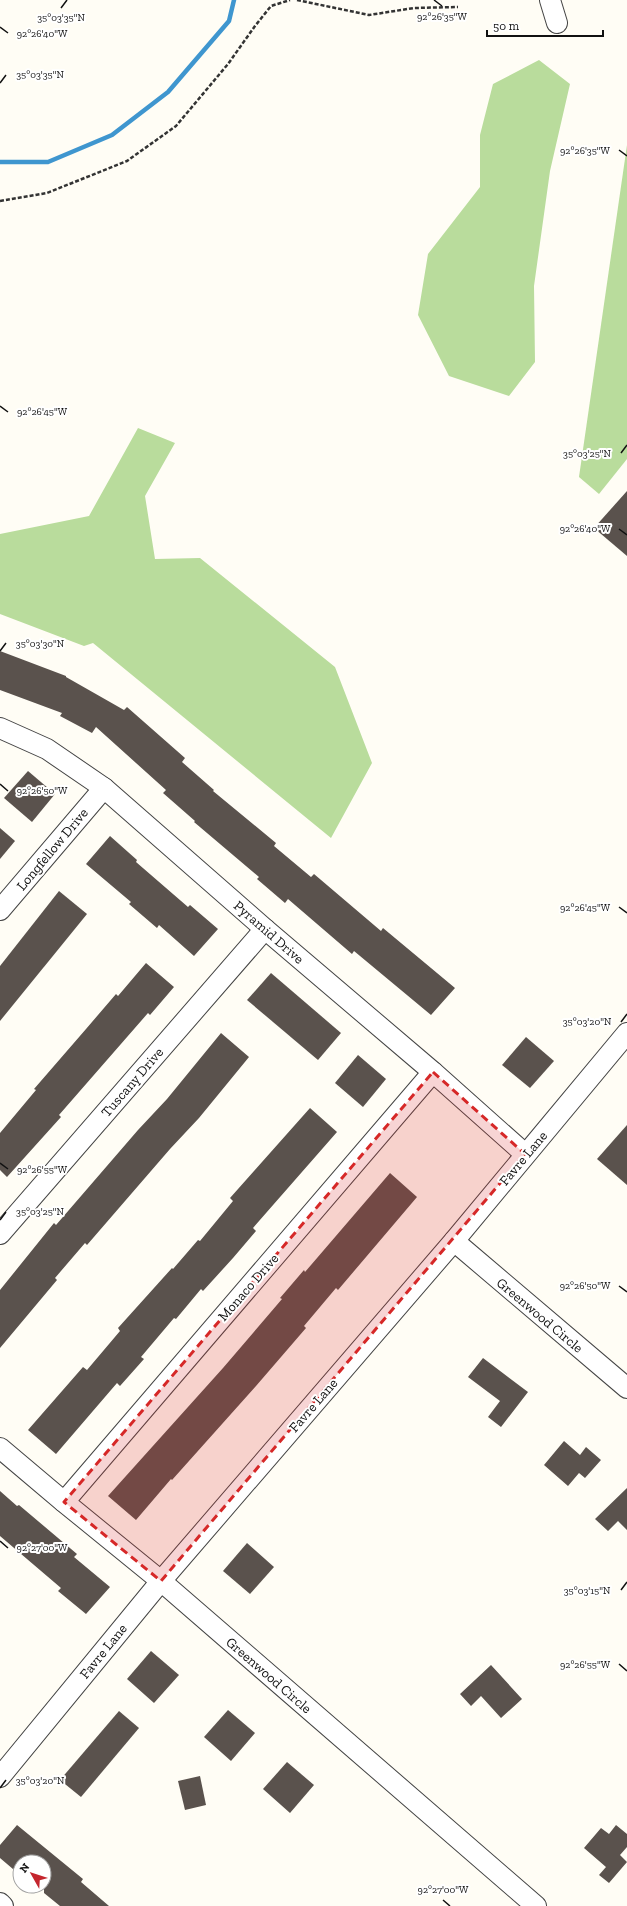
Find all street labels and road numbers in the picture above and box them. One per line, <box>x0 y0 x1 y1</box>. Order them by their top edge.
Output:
street label: Longfellow Drive <box>13 804 92 894</box>
street label: Pyramid Drive <box>230 897 308 968</box>
street label: Tuscany Drive <box>98 1044 167 1121</box>
street label: Favre Lane <box>496 1127 551 1189</box>
street label: Monaco Drive <box>214 1250 283 1325</box>
street label: Greenwood Circle <box>493 1274 587 1357</box>
street label: Favre Lane <box>285 1375 342 1436</box>
street label: Favre Lane <box>76 1620 131 1682</box>
street label: Greenwood Circle <box>222 1634 315 1717</box>

